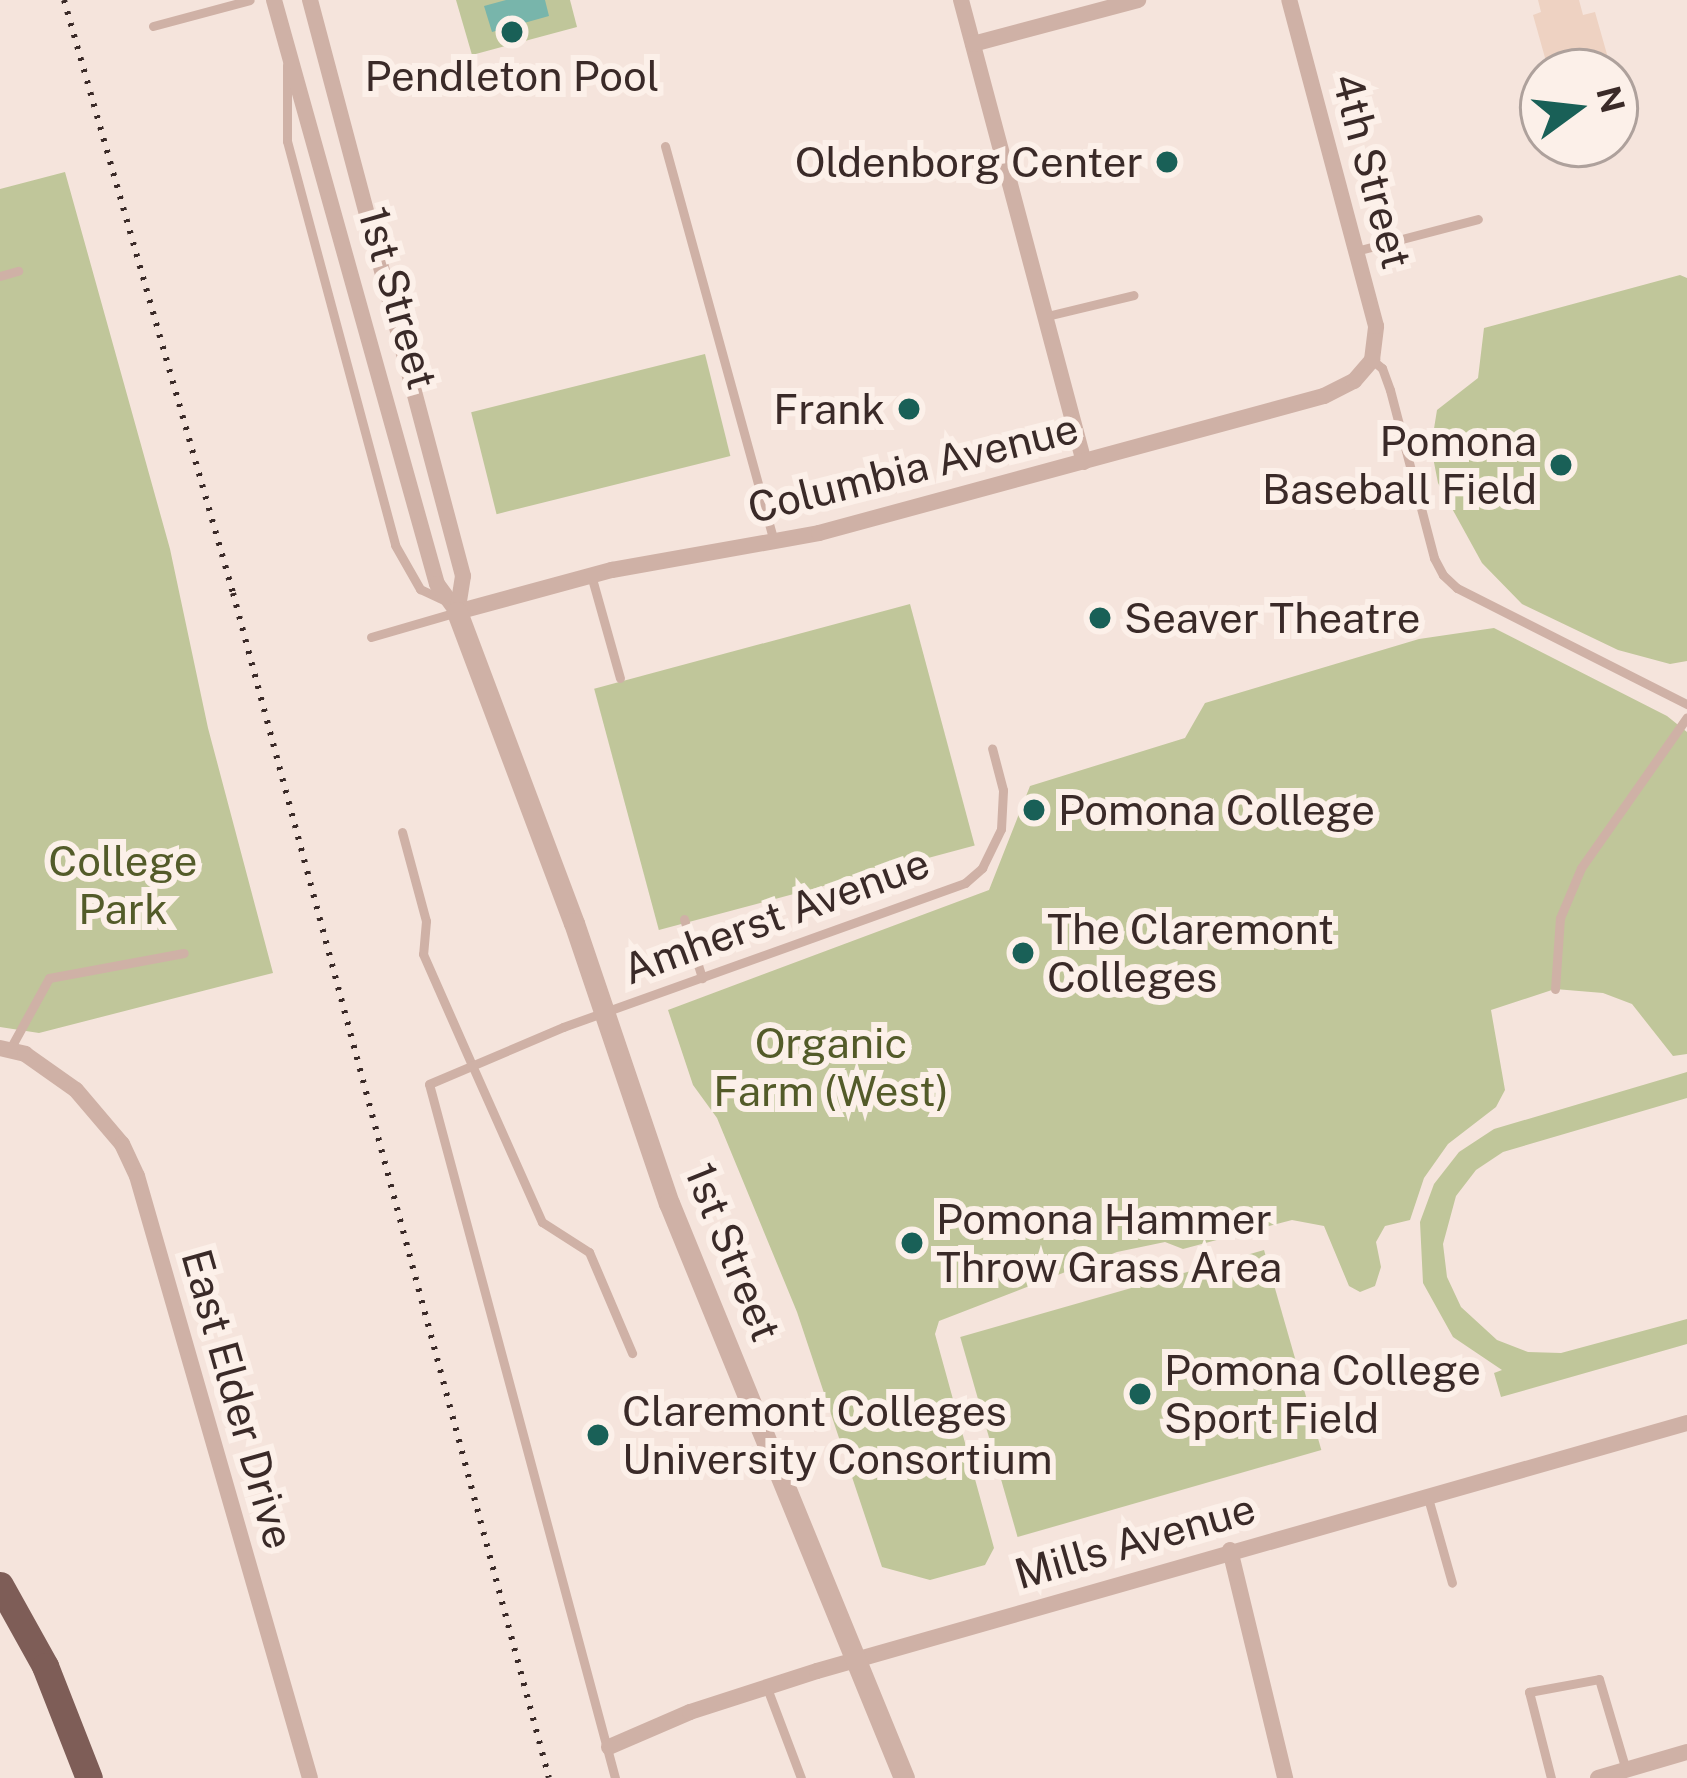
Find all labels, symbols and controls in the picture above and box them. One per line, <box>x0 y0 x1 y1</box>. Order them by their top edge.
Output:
marker: Pendleton Pool <box>499 19 525 45</box>
north arrow <box>1519 48 1639 168</box>
place label: Pendleton Pool <box>365 51 659 101</box>
street label: 4th Street <box>1322 68 1422 274</box>
text: N <box>1589 82 1633 117</box>
place label: Oldenborg Center <box>795 137 1143 187</box>
marker: Oldenborg Center <box>1154 149 1180 175</box>
street label: 1st Street <box>348 201 448 395</box>
place label: Frank <box>773 384 885 434</box>
marker: Frank <box>896 396 922 422</box>
street label: Columbia Avenue <box>743 403 1083 533</box>
place label: Pomona Baseball Field <box>1262 416 1537 514</box>
marker: Pomona Baseball Field <box>1548 452 1574 478</box>
place label: Seaver Theatre <box>1124 593 1421 643</box>
marker: Seaver Theatre <box>1087 605 1113 631</box>
place label: Pomona College <box>1058 785 1375 835</box>
marker: Pomona College <box>1021 797 1047 823</box>
park label: College Park <box>48 836 198 934</box>
street label: Amherst Avenue <box>616 837 936 995</box>
place label: The Claremont Colleges <box>1047 904 1334 1002</box>
marker: The Claremont Colleges <box>1010 940 1036 966</box>
park label: Organic Farm (West) <box>713 1018 949 1116</box>
street label: 1st Street <box>675 1156 791 1348</box>
place label: Pomona Hammer Throw Grass Area <box>936 1194 1282 1292</box>
marker: Pomona Hammer Throw Grass Area <box>899 1230 925 1256</box>
street label: East Elder Drive <box>171 1243 305 1555</box>
place label: Pomona College Sport Field <box>1164 1345 1481 1444</box>
marker: Pomona College Sport Field <box>1127 1381 1153 1407</box>
place label: Claremont Colleges University Consortium <box>622 1386 1053 1484</box>
marker: Claremont Colleges University Consortium <box>585 1422 611 1448</box>
street label: Mills Avenue <box>1009 1483 1261 1599</box>

